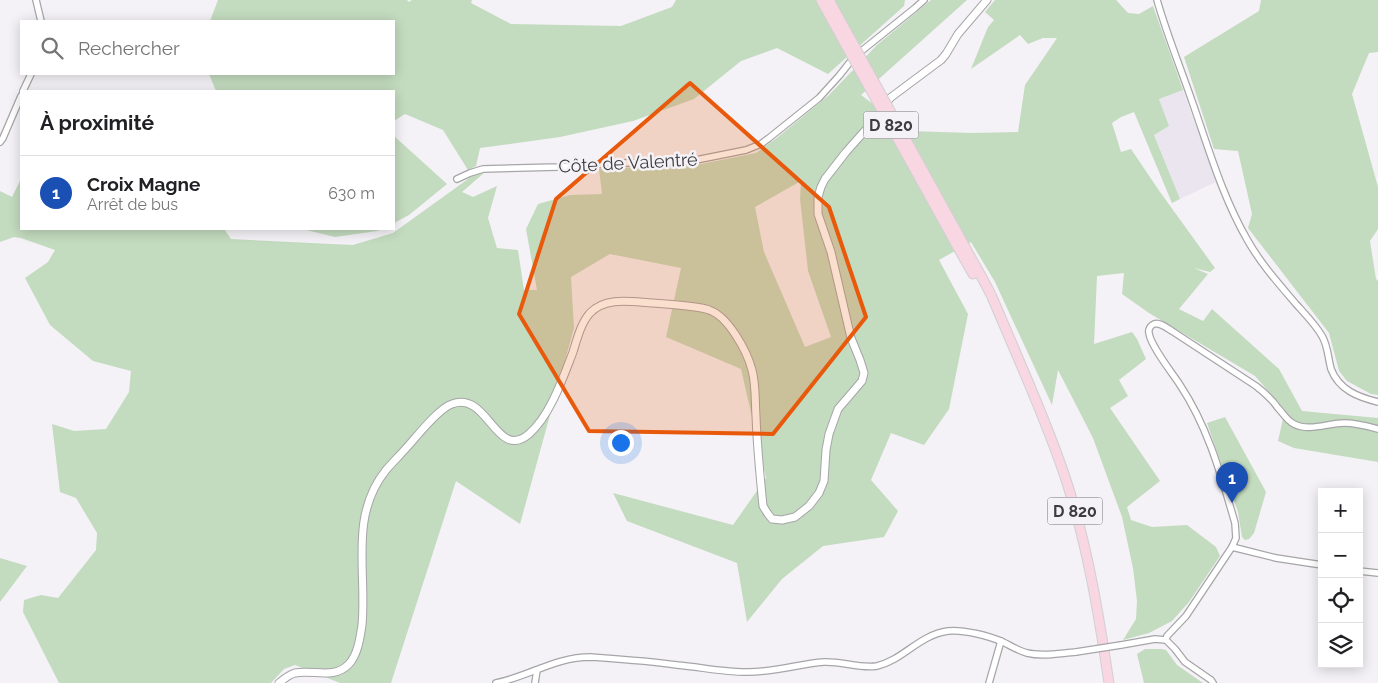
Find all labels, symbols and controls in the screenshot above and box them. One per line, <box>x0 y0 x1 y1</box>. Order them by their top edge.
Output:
search box <box>20 20 395 75</box>
icon: search <box>38 34 66 62</box>
text: Rechercher <box>78 37 180 59</box>
text: À proximité <box>40 110 154 135</box>
road number: D 820 <box>864 112 918 138</box>
street label: Côte de Valentré <box>558 148 698 177</box>
text: Croix Magne <box>87 173 200 195</box>
text: 1 <box>52 184 60 203</box>
text: 630 m <box>328 184 375 203</box>
text: Arrêt de bus <box>87 195 178 214</box>
your location <box>608 430 634 456</box>
pin: 1 <box>1216 462 1248 503</box>
map controls <box>1318 488 1363 668</box>
button: + <box>1318 488 1363 533</box>
road number: D 820 <box>1048 498 1102 524</box>
button: − <box>1318 533 1363 578</box>
button: locate <box>1318 578 1363 623</box>
button: layers <box>1318 623 1363 668</box>

